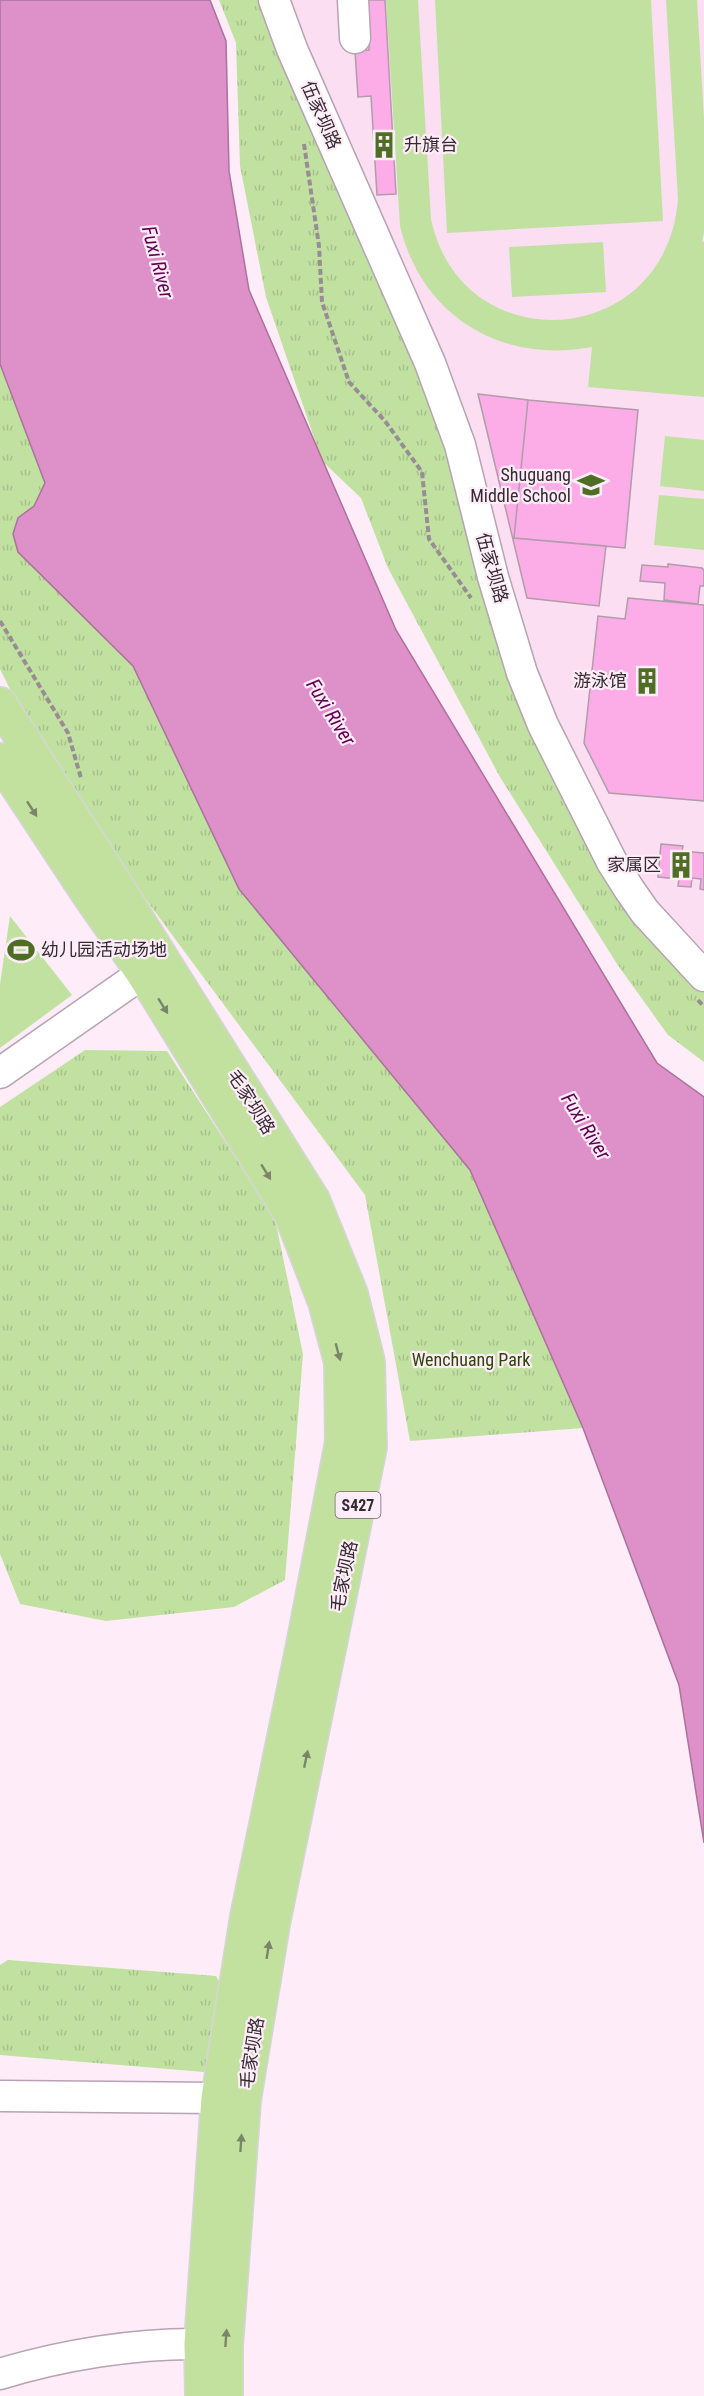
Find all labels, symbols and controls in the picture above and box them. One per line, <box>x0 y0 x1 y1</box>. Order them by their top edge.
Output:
street label: 伍家坝路 <box>297 78 346 152</box>
building icon: 升旗台 <box>369 130 399 160</box>
place label: 升旗台 <box>404 134 458 155</box>
water label: Fuxi River <box>137 223 179 302</box>
place label: Shuguang Middle School <box>470 464 571 506</box>
school or university icon: Shuguang Middle School <box>576 470 606 500</box>
street label: 伍家坝路 <box>472 530 512 605</box>
building icon: 游泳馆 <box>632 666 662 696</box>
place label: 游泳馆 <box>573 670 627 691</box>
water label: Fuxi River <box>301 674 361 751</box>
one-way arrow <box>26 800 38 816</box>
building icon: 家属区 <box>666 850 696 880</box>
place label: 家属区 <box>607 854 661 875</box>
sports icon: 幼儿园活动场地 <box>6 935 36 965</box>
place label: 幼儿园活动场地 <box>41 939 167 960</box>
one-way arrow <box>158 998 169 1014</box>
street label: 毛家坝路 <box>223 1066 279 1138</box>
water label: Fuxi River <box>556 1088 616 1165</box>
one-way arrow <box>260 1164 271 1180</box>
one-way arrow <box>334 1342 344 1361</box>
park label: Wenchuang Park <box>412 1349 530 1370</box>
road number: S427 <box>336 1492 380 1518</box>
street label: 毛家坝路 <box>326 1538 361 1613</box>
one-way arrow <box>302 1749 311 1768</box>
one-way arrow <box>264 1941 273 1960</box>
street label: 毛家坝路 <box>236 2016 268 2090</box>
one-way arrow <box>236 2134 245 2153</box>
one-way arrow <box>222 2328 231 2347</box>

